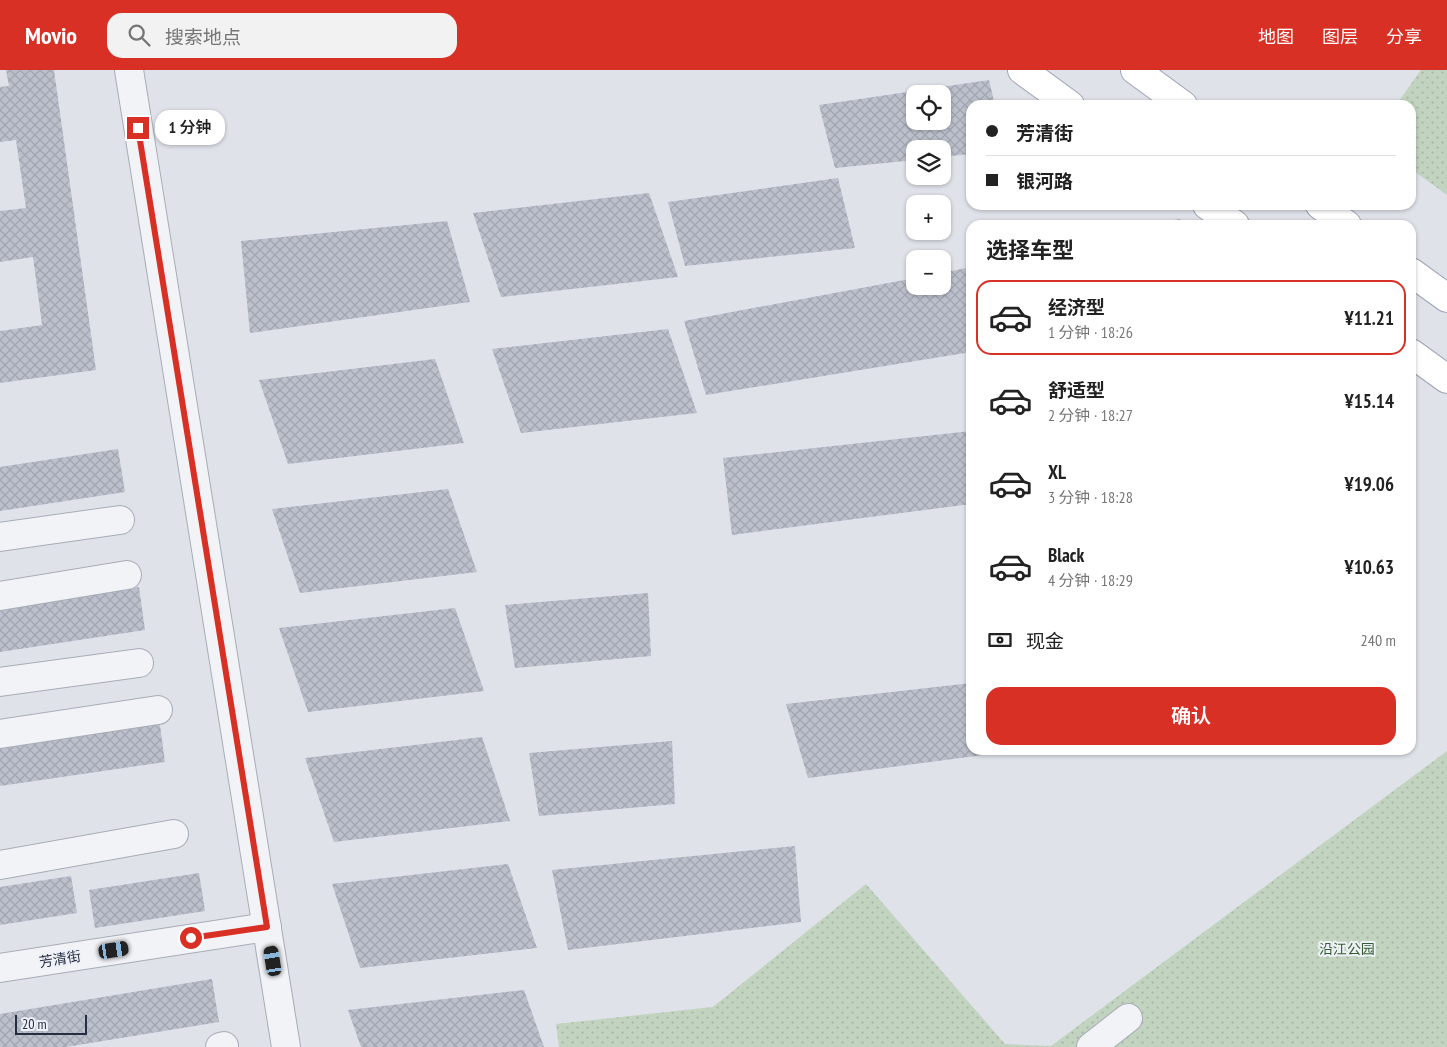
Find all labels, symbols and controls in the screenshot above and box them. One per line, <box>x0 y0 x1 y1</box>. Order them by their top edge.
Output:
search box <box>107 13 457 58</box>
text: Movio <box>25 20 77 51</box>
icon: search <box>125 21 153 49</box>
text: 搜索地点 <box>165 25 241 49</box>
text: 地图 <box>1258 25 1294 48</box>
text: 图层 <box>1322 25 1358 48</box>
text: 分享 <box>1386 25 1422 48</box>
map controls <box>906 85 951 295</box>
button: locate <box>906 85 951 130</box>
callout: 1 分钟 <box>156 110 226 146</box>
route end <box>127 117 149 139</box>
text: 1 分钟 <box>169 117 211 137</box>
text: 芳清街 <box>1016 121 1073 145</box>
button: layers <box>906 140 951 185</box>
text: 银河路 <box>1016 169 1073 193</box>
button: + <box>906 195 951 240</box>
text: 选择车型 <box>986 236 1074 264</box>
button: − <box>906 250 951 295</box>
icon: car <box>988 295 1033 340</box>
text: 经济型 <box>1048 295 1105 319</box>
text: ¥11.21 <box>1345 306 1394 330</box>
text: 1 分钟 · 18:26 <box>1048 322 1133 342</box>
icon: car <box>988 378 1033 423</box>
text: 舒适型 <box>1048 378 1105 402</box>
text: ¥15.14 <box>1345 389 1394 413</box>
text: 2 分钟 · 18:27 <box>1048 405 1133 425</box>
text: XL <box>1048 460 1066 484</box>
icon: car <box>988 461 1033 506</box>
text: ¥19.06 <box>1345 472 1394 496</box>
text: 3 分钟 · 18:28 <box>1048 487 1133 507</box>
text: Black <box>1048 543 1084 567</box>
icon: car <box>988 544 1033 589</box>
text: ¥10.63 <box>1345 555 1394 579</box>
text: 4 分钟 · 18:29 <box>1048 570 1133 590</box>
icon: cash <box>986 626 1014 654</box>
text: 现金 <box>1026 629 1064 653</box>
text: 240 m <box>1361 630 1396 650</box>
button: 确认 <box>986 687 1396 745</box>
route start <box>180 927 202 949</box>
car <box>98 940 129 960</box>
park label: 沿江公园 <box>1319 940 1375 958</box>
car <box>263 945 282 977</box>
street label: 芳清街 <box>38 947 82 971</box>
scale bar <box>15 1012 88 1035</box>
text: 20 m <box>22 1015 47 1033</box>

